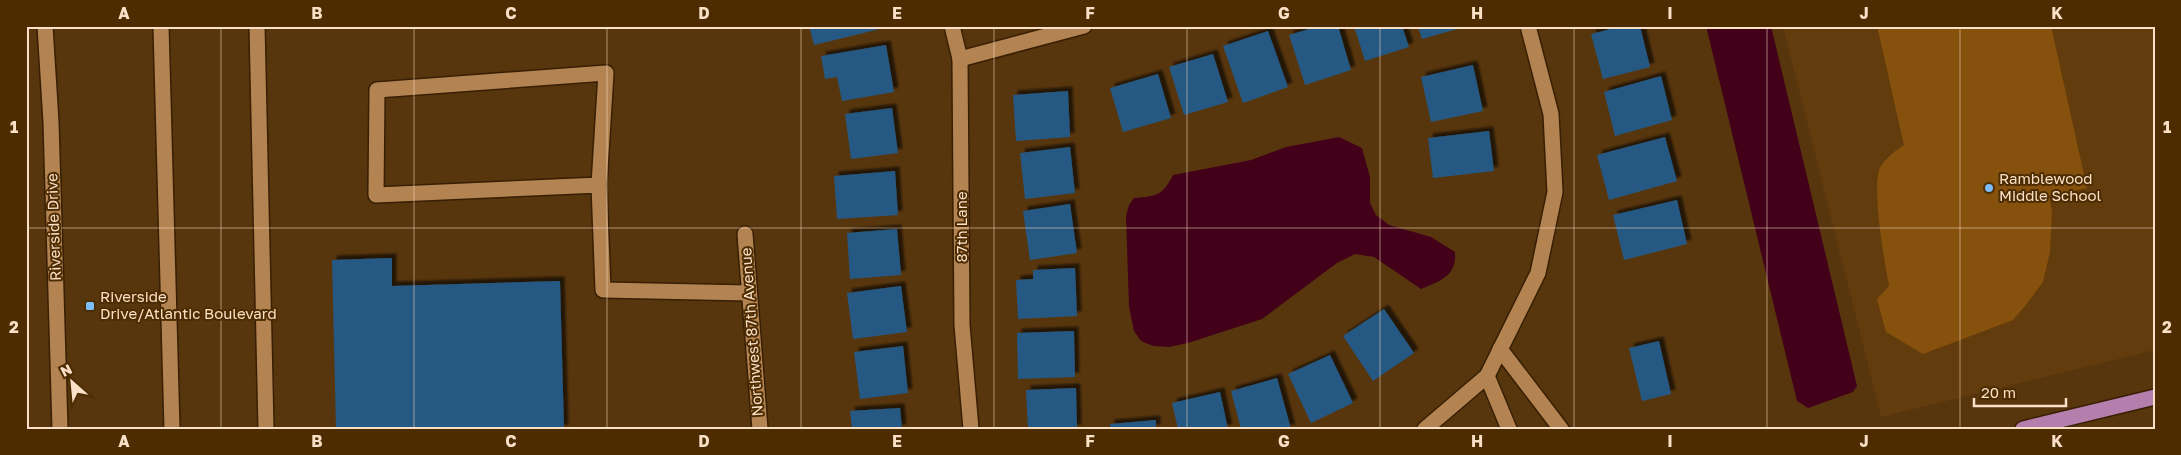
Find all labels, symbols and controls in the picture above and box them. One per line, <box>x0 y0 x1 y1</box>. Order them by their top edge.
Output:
text: A <box>118 3 130 23</box>
text: B <box>311 3 323 23</box>
text: C <box>505 3 517 23</box>
text: D <box>698 3 710 23</box>
text: E <box>892 3 902 23</box>
text: F <box>1085 3 1095 23</box>
text: G <box>1278 3 1290 23</box>
text: H <box>1471 3 1483 23</box>
text: I <box>1667 3 1673 23</box>
text: J <box>1859 3 1869 23</box>
text: K <box>2051 3 2063 23</box>
text: 1 <box>10 117 18 137</box>
text: 1 <box>2163 117 2171 137</box>
place label: Ramblewood Middle School <box>1999 169 2101 204</box>
street label: Riverside Drive <box>42 173 64 281</box>
marker: Ramblewood Middle School <box>1983 182 1995 194</box>
street label: 87th Lane <box>952 191 970 263</box>
street label: Northwest 87th Avenue <box>736 247 766 417</box>
place label: Riverside Drive/Atlantic Boulevard <box>100 287 277 322</box>
marker: Riverside Drive/Atlantic Boulevard <box>84 300 96 312</box>
text: 2 <box>9 317 19 337</box>
text: 2 <box>2162 317 2172 337</box>
north arrow <box>48 358 98 408</box>
text: N <box>57 360 74 380</box>
scale bar <box>1974 375 2066 407</box>
text: 20 m <box>1981 383 2016 401</box>
text: A <box>118 431 130 451</box>
text: B <box>311 431 323 451</box>
text: C <box>505 431 517 451</box>
text: D <box>698 431 710 451</box>
text: E <box>892 431 902 451</box>
text: F <box>1085 431 1095 451</box>
text: G <box>1278 431 1290 451</box>
text: H <box>1471 431 1483 451</box>
text: I <box>1667 431 1673 451</box>
text: J <box>1859 431 1869 451</box>
text: K <box>2051 431 2063 451</box>

